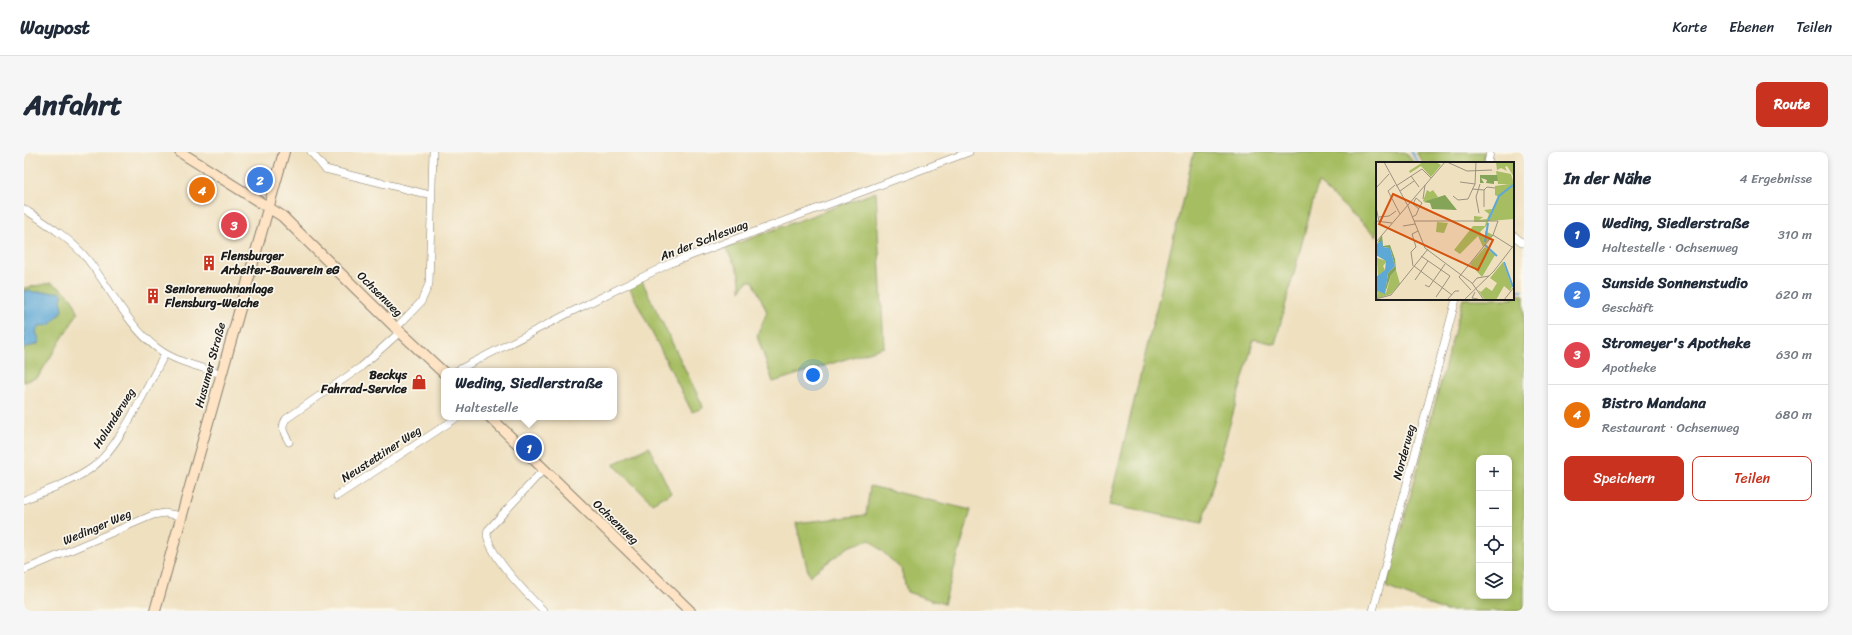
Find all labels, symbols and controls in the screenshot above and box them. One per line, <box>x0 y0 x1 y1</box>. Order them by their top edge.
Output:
text: Waypost <box>20 11 90 44</box>
text: Karte <box>1673 15 1707 40</box>
text: Ebenen <box>1729 15 1774 40</box>
text: Teilen <box>1796 15 1832 40</box>
text: Anfahrt <box>24 80 122 129</box>
button: Route <box>1756 82 1828 127</box>
inset map <box>1376 162 1514 300</box>
text: In der Nähe <box>1564 163 1651 193</box>
pin: 2 <box>247 165 273 195</box>
text: 4 Ergebnisse <box>1740 167 1812 190</box>
pin: 4 <box>189 175 215 205</box>
pin: 3 <box>221 210 247 240</box>
text: Weding, Siedlerstraße <box>1602 210 1749 236</box>
street label: An der Schleswag <box>656 213 751 267</box>
text: 1 <box>1574 223 1580 246</box>
text: 310 m <box>1778 223 1812 246</box>
text: Haltestelle · Ochsenweg <box>1602 236 1738 259</box>
place label: Flensburger Arbeiter-Bauverein eG <box>220 245 340 281</box>
building icon: Flensburger Arbeiter-Bauverein eG <box>200 254 218 272</box>
street label: Ochsenweg <box>352 266 408 322</box>
text: Sunside Sonnenstudio <box>1602 270 1748 296</box>
place label: Seniorenwohnanlage Flensburg-Weiche <box>164 278 274 314</box>
text: 2 <box>1573 283 1581 306</box>
text: 620 m <box>1776 283 1812 306</box>
building icon: Seniorenwohnanlage Flensburg-Weiche <box>144 287 162 305</box>
text: Geschäft <box>1602 296 1654 319</box>
street label: Husumer Straße <box>188 320 232 410</box>
text: Stromeyer's Apotheke <box>1602 330 1751 356</box>
text: 3 <box>1573 343 1581 366</box>
text: 630 m <box>1776 343 1812 366</box>
text: Apotheke <box>1602 356 1656 379</box>
place label: Beckys Fahrrad-Service <box>320 364 408 400</box>
your location <box>803 365 823 385</box>
popup <box>441 368 617 420</box>
text: Weding, Siedlerstraße <box>455 370 603 396</box>
shop icon: Beckys Fahrrad-Service <box>410 373 428 391</box>
street label: Holunderweg <box>87 383 141 453</box>
text: Bistro Mandana <box>1602 390 1706 416</box>
text: Haltestelle <box>455 396 518 419</box>
text: 4 <box>1573 403 1581 426</box>
text: 680 m <box>1775 403 1812 426</box>
text: Restaurant · Ochsenweg <box>1602 416 1740 439</box>
street label: Neustettiner Weg <box>336 420 426 488</box>
street label: Norderweg <box>1386 422 1422 482</box>
pin: 1 <box>516 433 542 463</box>
map controls <box>1476 455 1512 599</box>
button: + <box>1476 455 1512 491</box>
button: Speichern <box>1564 456 1684 501</box>
button: Teilen <box>1692 456 1812 501</box>
button: − <box>1476 491 1512 527</box>
street label: Ochsenweg <box>587 494 645 550</box>
street label: Wedinger Weg <box>59 503 135 551</box>
button: locate <box>1476 527 1512 563</box>
button: layers <box>1476 563 1512 599</box>

